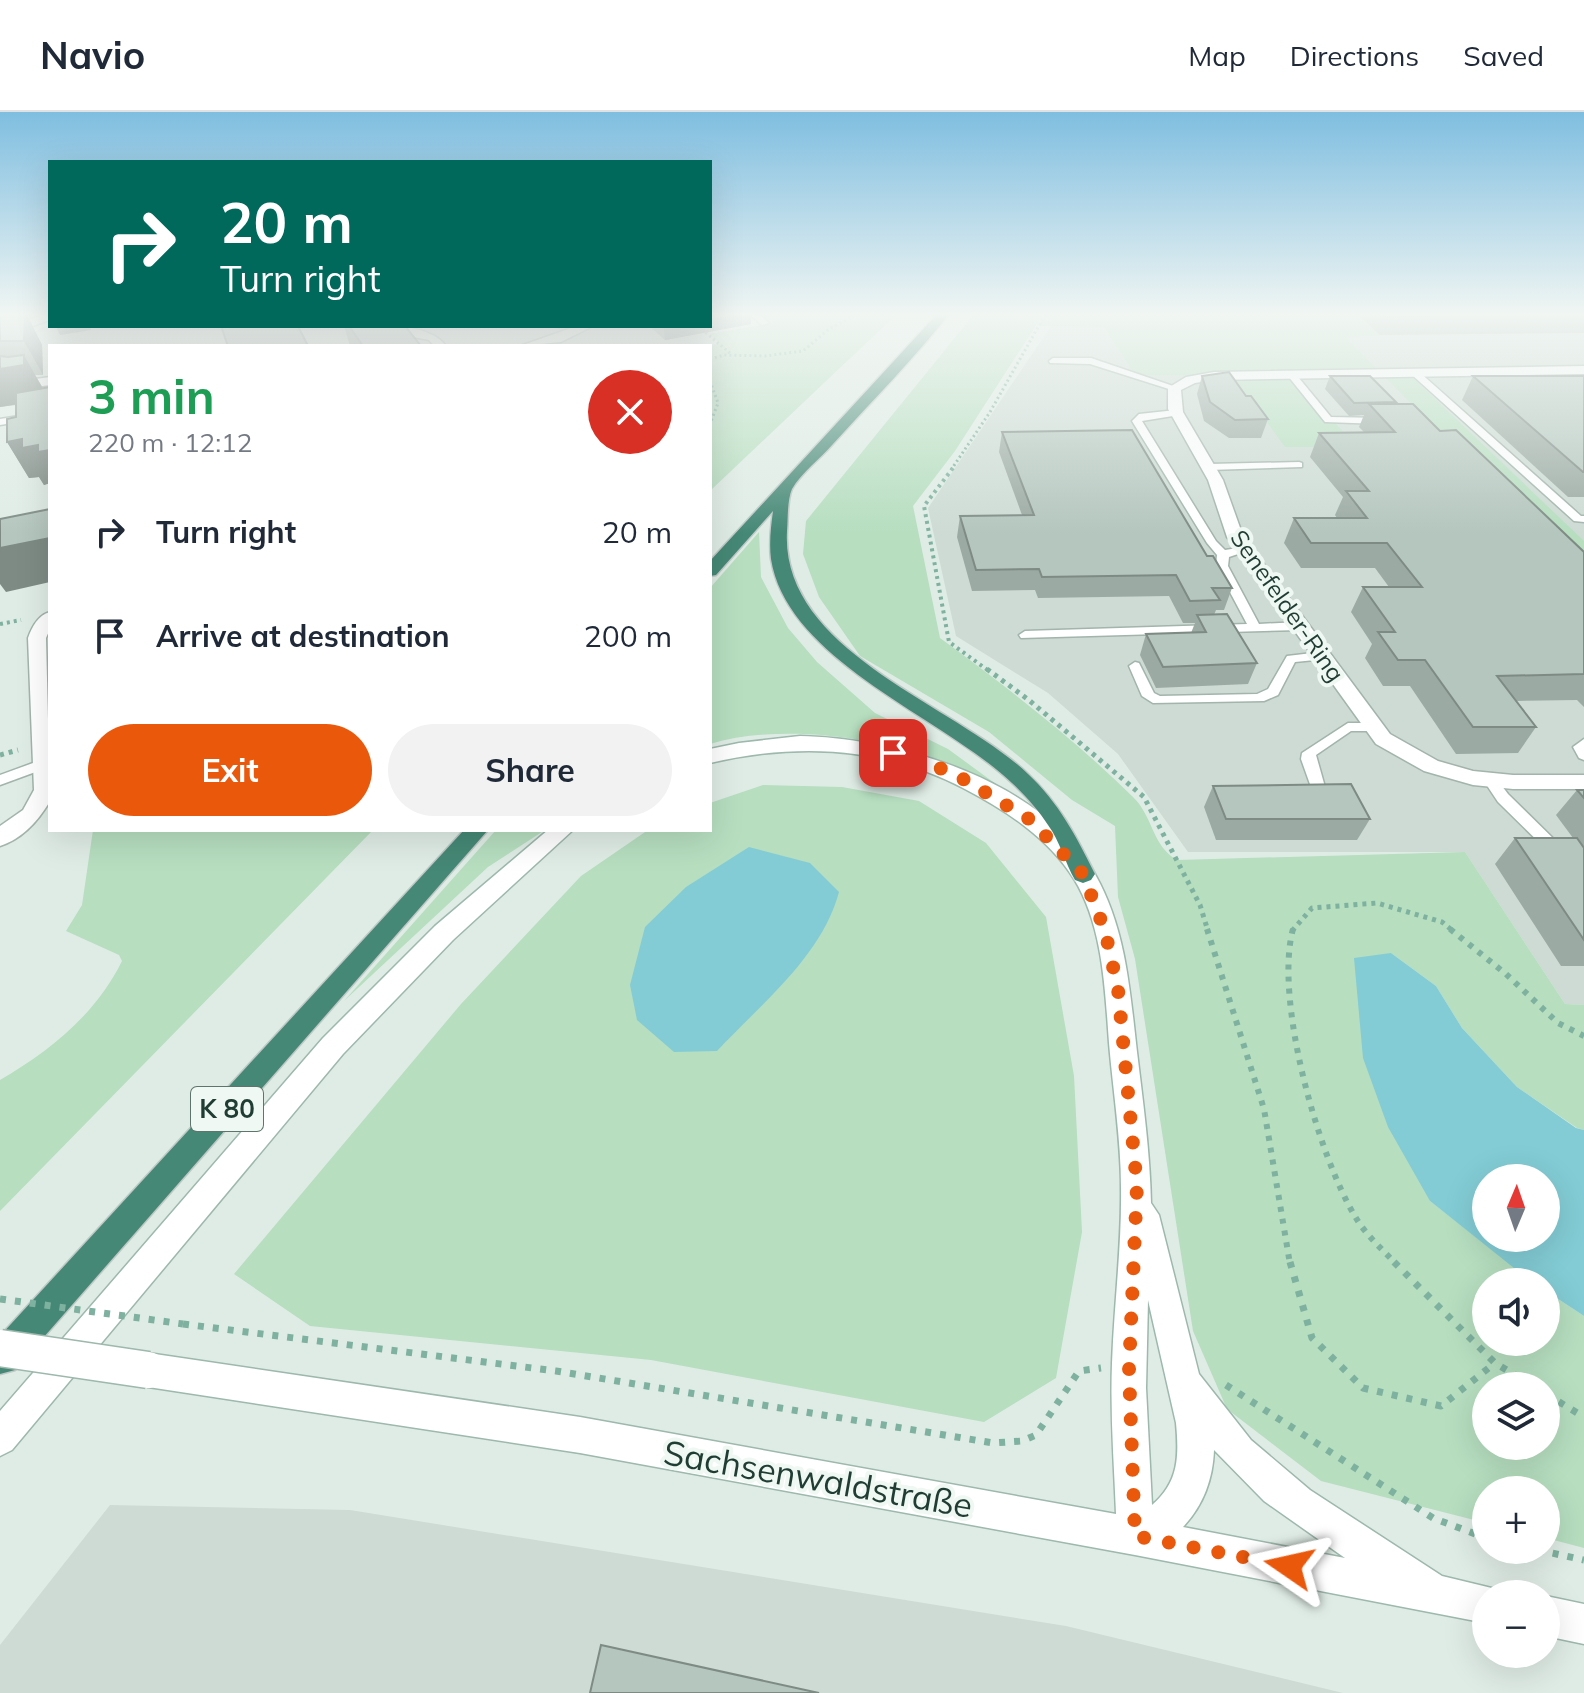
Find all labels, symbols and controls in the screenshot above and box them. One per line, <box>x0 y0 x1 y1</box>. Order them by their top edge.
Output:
text: Navio <box>40 31 145 79</box>
text: Map <box>1188 38 1246 73</box>
text: Directions <box>1290 38 1419 73</box>
text: Saved <box>1463 38 1544 73</box>
text: 20 m <box>220 187 353 257</box>
icon: right <box>88 192 192 296</box>
text: Turn right <box>220 256 381 301</box>
text: 3 min <box>88 366 215 426</box>
button: close <box>588 370 672 454</box>
text: 220 m · 12:12 <box>88 426 252 459</box>
icon: right <box>88 510 132 554</box>
text: Turn right <box>156 513 296 551</box>
text: 20 m <box>602 513 672 551</box>
street label: Senefelder-Ring <box>1224 524 1351 687</box>
icon: arrive <box>88 614 132 658</box>
text: Arrive at destination <box>156 617 450 655</box>
text: 200 m <box>584 617 672 655</box>
pin <box>859 719 927 787</box>
button: Exit <box>88 724 372 816</box>
button: Share <box>388 724 672 816</box>
icon: arrive <box>871 731 915 775</box>
road number: K 80 <box>191 1087 263 1131</box>
north arrow <box>1472 1164 1560 1252</box>
map controls <box>1472 1164 1560 1668</box>
button: sound <box>1472 1268 1560 1356</box>
button: layers <box>1472 1372 1560 1460</box>
street label: Sachsenwaldstraße <box>660 1430 976 1527</box>
button: + <box>1472 1476 1560 1564</box>
position arrow <box>1247 1524 1331 1608</box>
button: − <box>1472 1580 1560 1668</box>

